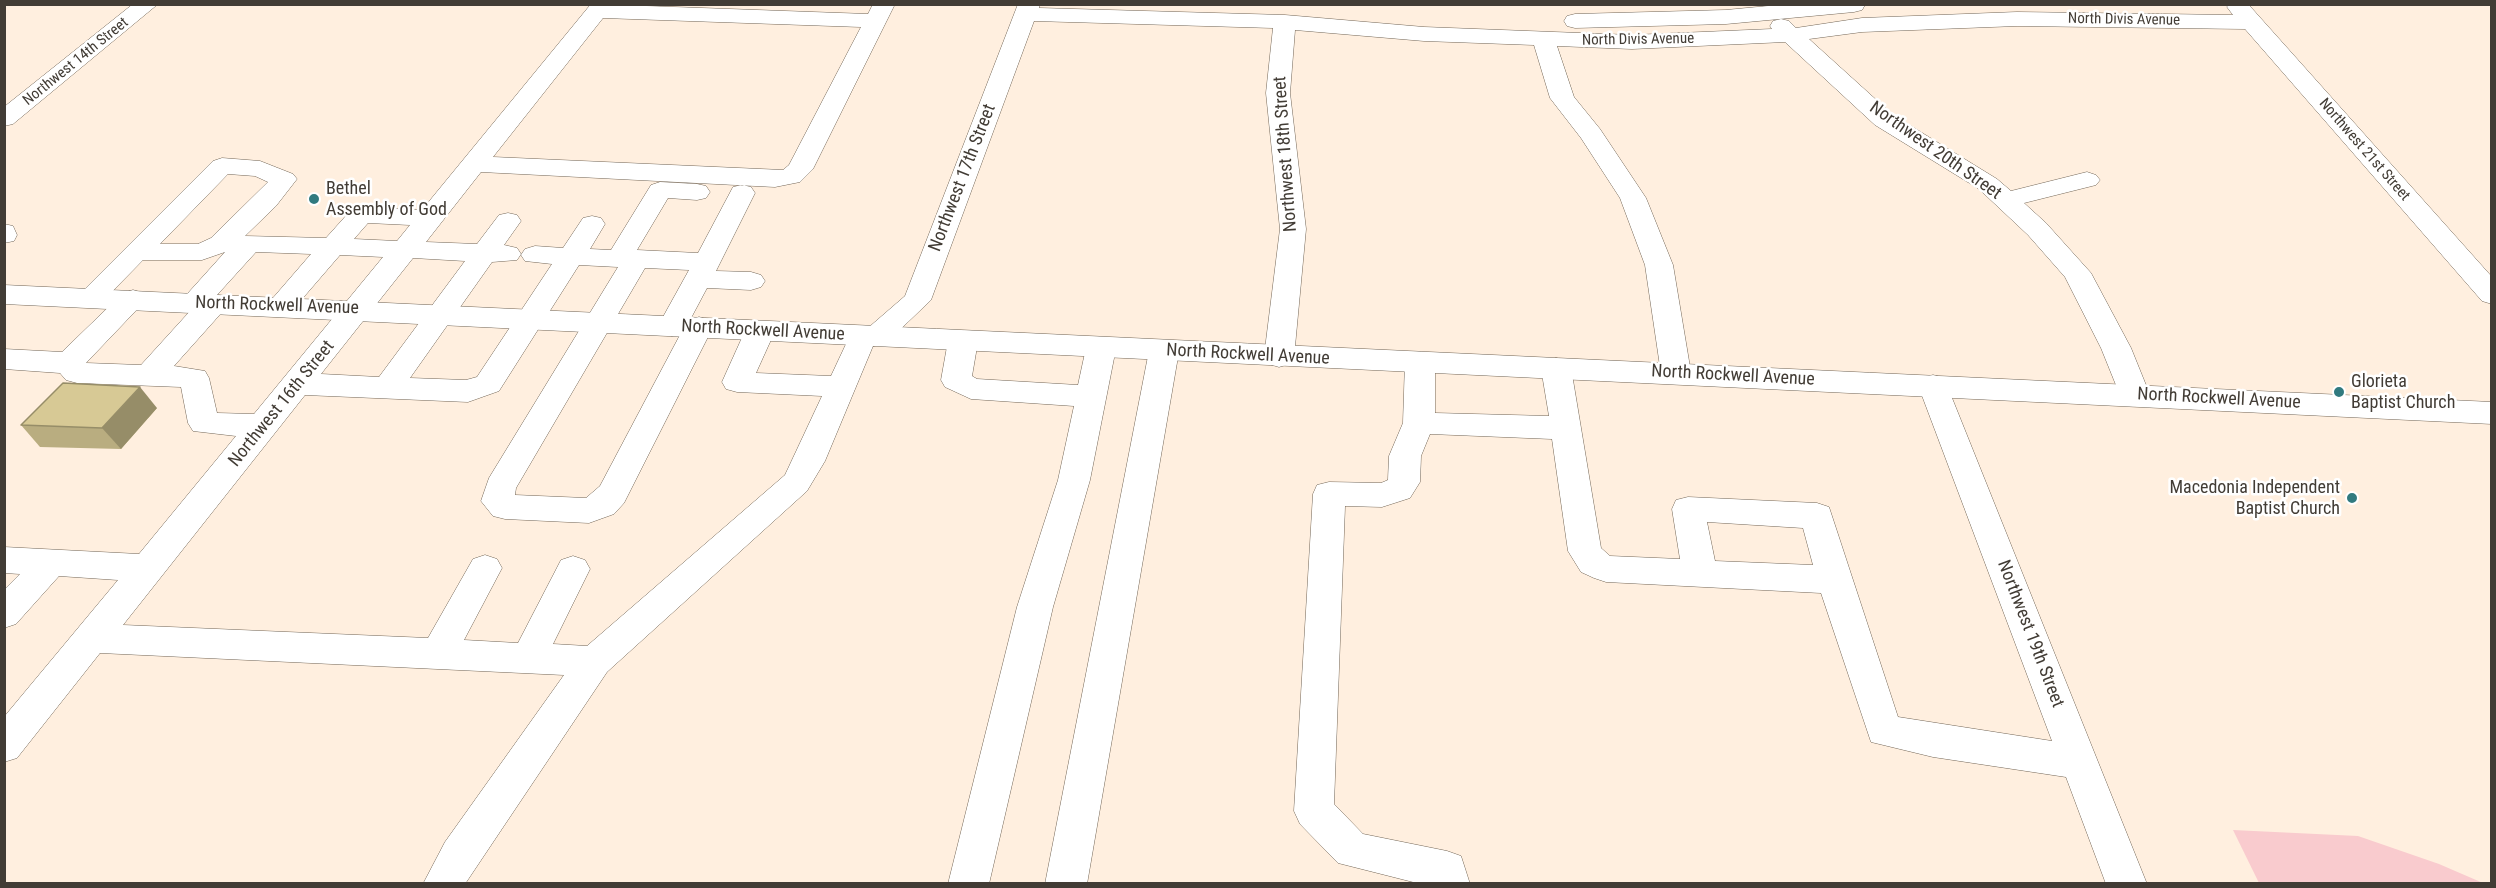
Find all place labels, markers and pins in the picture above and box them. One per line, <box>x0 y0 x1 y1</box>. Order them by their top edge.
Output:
place label: Bethel Assembly of God <box>326 178 447 220</box>
marker: Bethel Assembly of God <box>307 192 321 206</box>
place label: Glorieta Baptist Church <box>2351 371 2455 413</box>
marker: Glorieta Baptist Church <box>2332 385 2346 399</box>
place label: Macedonia Independent Baptist Church <box>2169 477 2340 520</box>
marker: Macedonia Independent Baptist Church <box>2345 491 2359 505</box>

